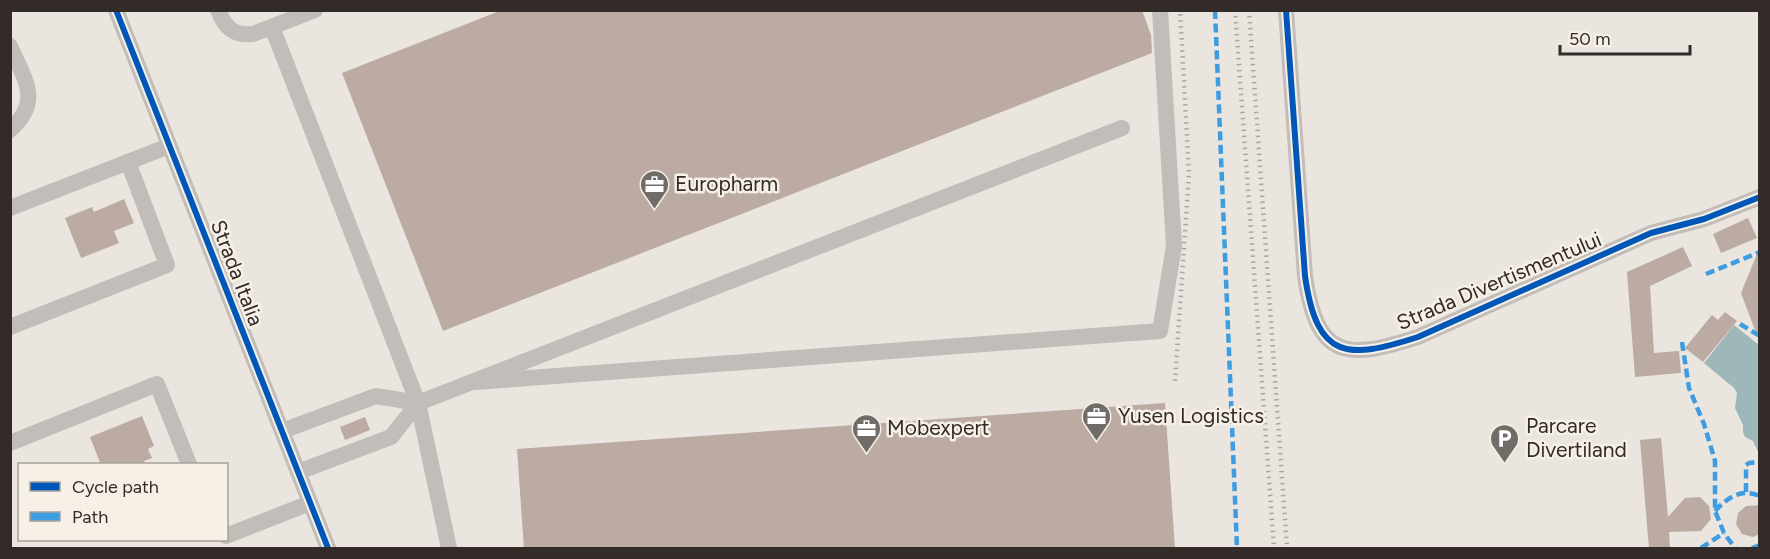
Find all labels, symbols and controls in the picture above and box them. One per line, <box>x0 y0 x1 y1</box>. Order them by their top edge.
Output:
scale bar <box>1560 18 1690 56</box>
text: 50 m <box>1569 28 1611 50</box>
office icon: Europharm <box>638 168 670 210</box>
place label: Europharm <box>675 171 778 196</box>
street label: Strada Italia <box>206 216 269 329</box>
street label: Strada Divertismentului <box>1393 226 1605 335</box>
office icon: Yusen Logistics <box>1081 400 1113 442</box>
place label: Yusen Logistics <box>1118 403 1264 428</box>
office icon: Mobexpert <box>850 412 882 454</box>
place label: Parcare Divertiland <box>1526 413 1627 462</box>
place label: Mobexpert <box>887 415 990 440</box>
parking icon: Parcare Divertiland <box>1489 422 1521 464</box>
legend <box>18 463 228 541</box>
text: Cycle path <box>72 476 159 498</box>
text: Path <box>72 506 108 528</box>

